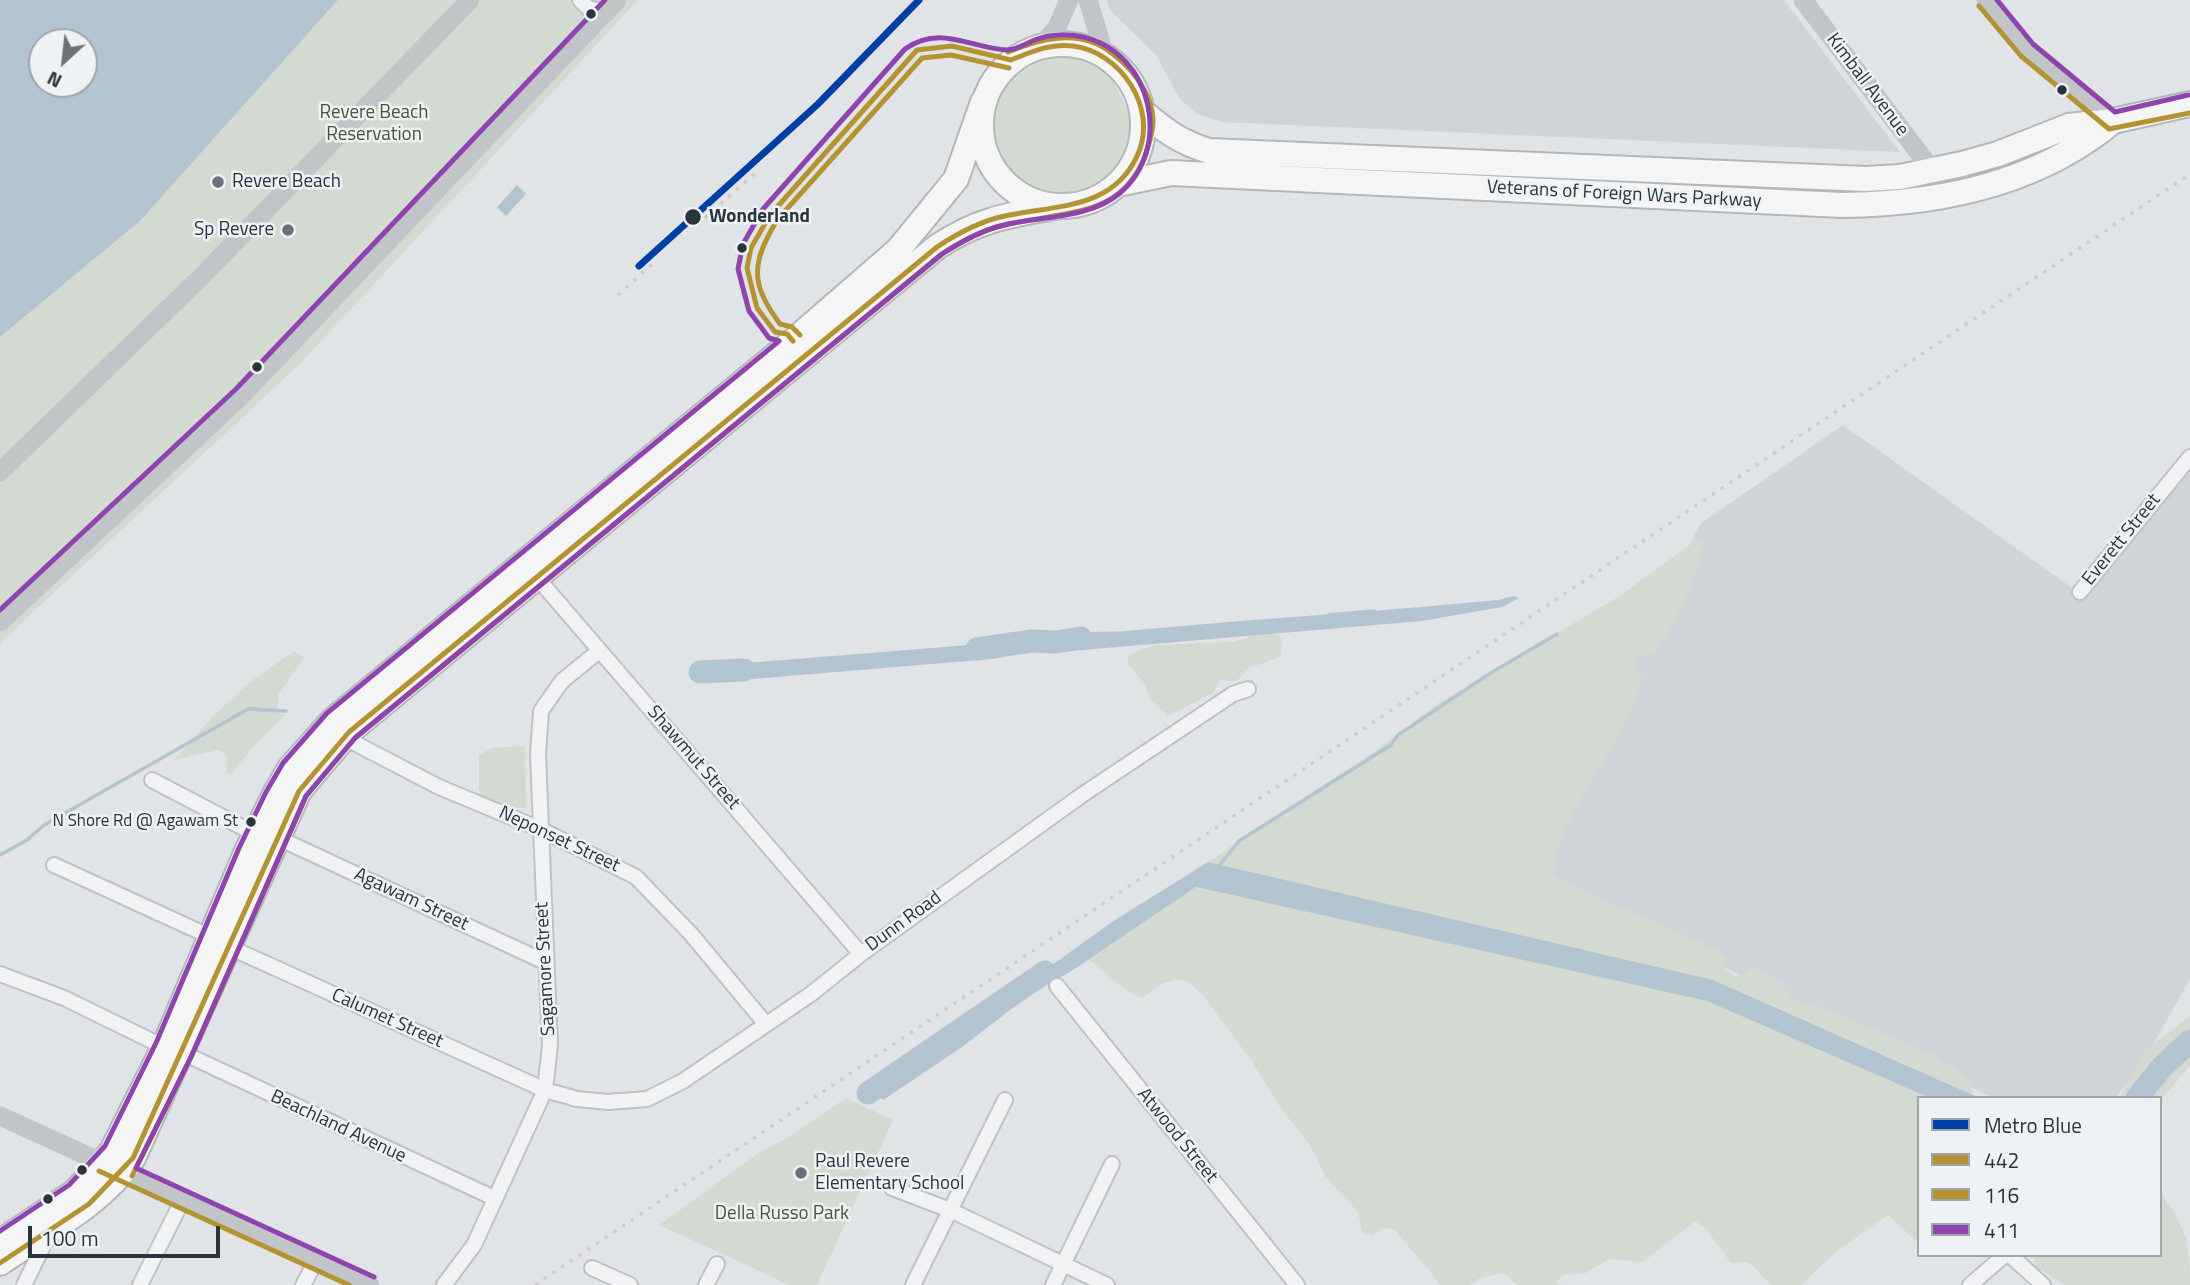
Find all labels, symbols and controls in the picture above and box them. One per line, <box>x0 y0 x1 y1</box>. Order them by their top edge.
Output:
unlabelled marker <box>584 7 598 21</box>
north arrow <box>28 28 98 98</box>
street label: Kimball Avenue <box>1821 29 1913 141</box>
text: N <box>42 64 67 96</box>
unlabelled marker <box>2055 83 2069 97</box>
park label: Revere Beach Reservation <box>319 102 429 146</box>
place label: Revere Beach <box>232 171 341 193</box>
marker: Revere Beach <box>210 174 226 190</box>
street label: Veterans of Foreign Wars Parkway <box>1486 176 1762 214</box>
place label: Wonderland <box>709 206 810 228</box>
marker: Wonderland <box>683 207 703 227</box>
place label: Sp Revere <box>194 219 274 241</box>
marker: Sp Revere <box>280 222 296 238</box>
unlabelled marker <box>735 241 749 255</box>
unlabelled marker <box>250 360 264 374</box>
street label: Everett Street <box>2078 490 2166 590</box>
street label: Shawmut Street <box>642 701 744 815</box>
street label: Neponset Street <box>495 802 623 878</box>
place label: N Shore Rd @ Agawam St <box>52 812 238 832</box>
marker: N Shore Rd @ Agawam St <box>244 815 258 829</box>
street label: Agawam Street <box>350 864 472 936</box>
street label: Dunn Road <box>862 887 946 957</box>
street label: Sagamore Street <box>531 901 561 1037</box>
street label: Calumet Street <box>328 984 446 1054</box>
street label: Atwood Street <box>1132 1084 1222 1188</box>
street label: Beachland Avenue <box>267 1086 409 1168</box>
legend <box>1917 1096 2162 1257</box>
text: Metro Blue <box>1984 1109 2082 1141</box>
text: 442 <box>1984 1144 2019 1176</box>
place label: Paul Revere Elementary School <box>815 1151 964 1195</box>
unlabelled marker <box>75 1163 89 1177</box>
marker: Paul Revere Elementary School <box>793 1165 809 1181</box>
text: 116 <box>1984 1179 2019 1211</box>
unlabelled marker <box>41 1192 55 1206</box>
park label: Della Russo Park <box>715 1203 849 1225</box>
scale bar <box>32 1212 224 1256</box>
text: 411 <box>1984 1214 2019 1246</box>
text: 100 m <box>41 1222 98 1254</box>

